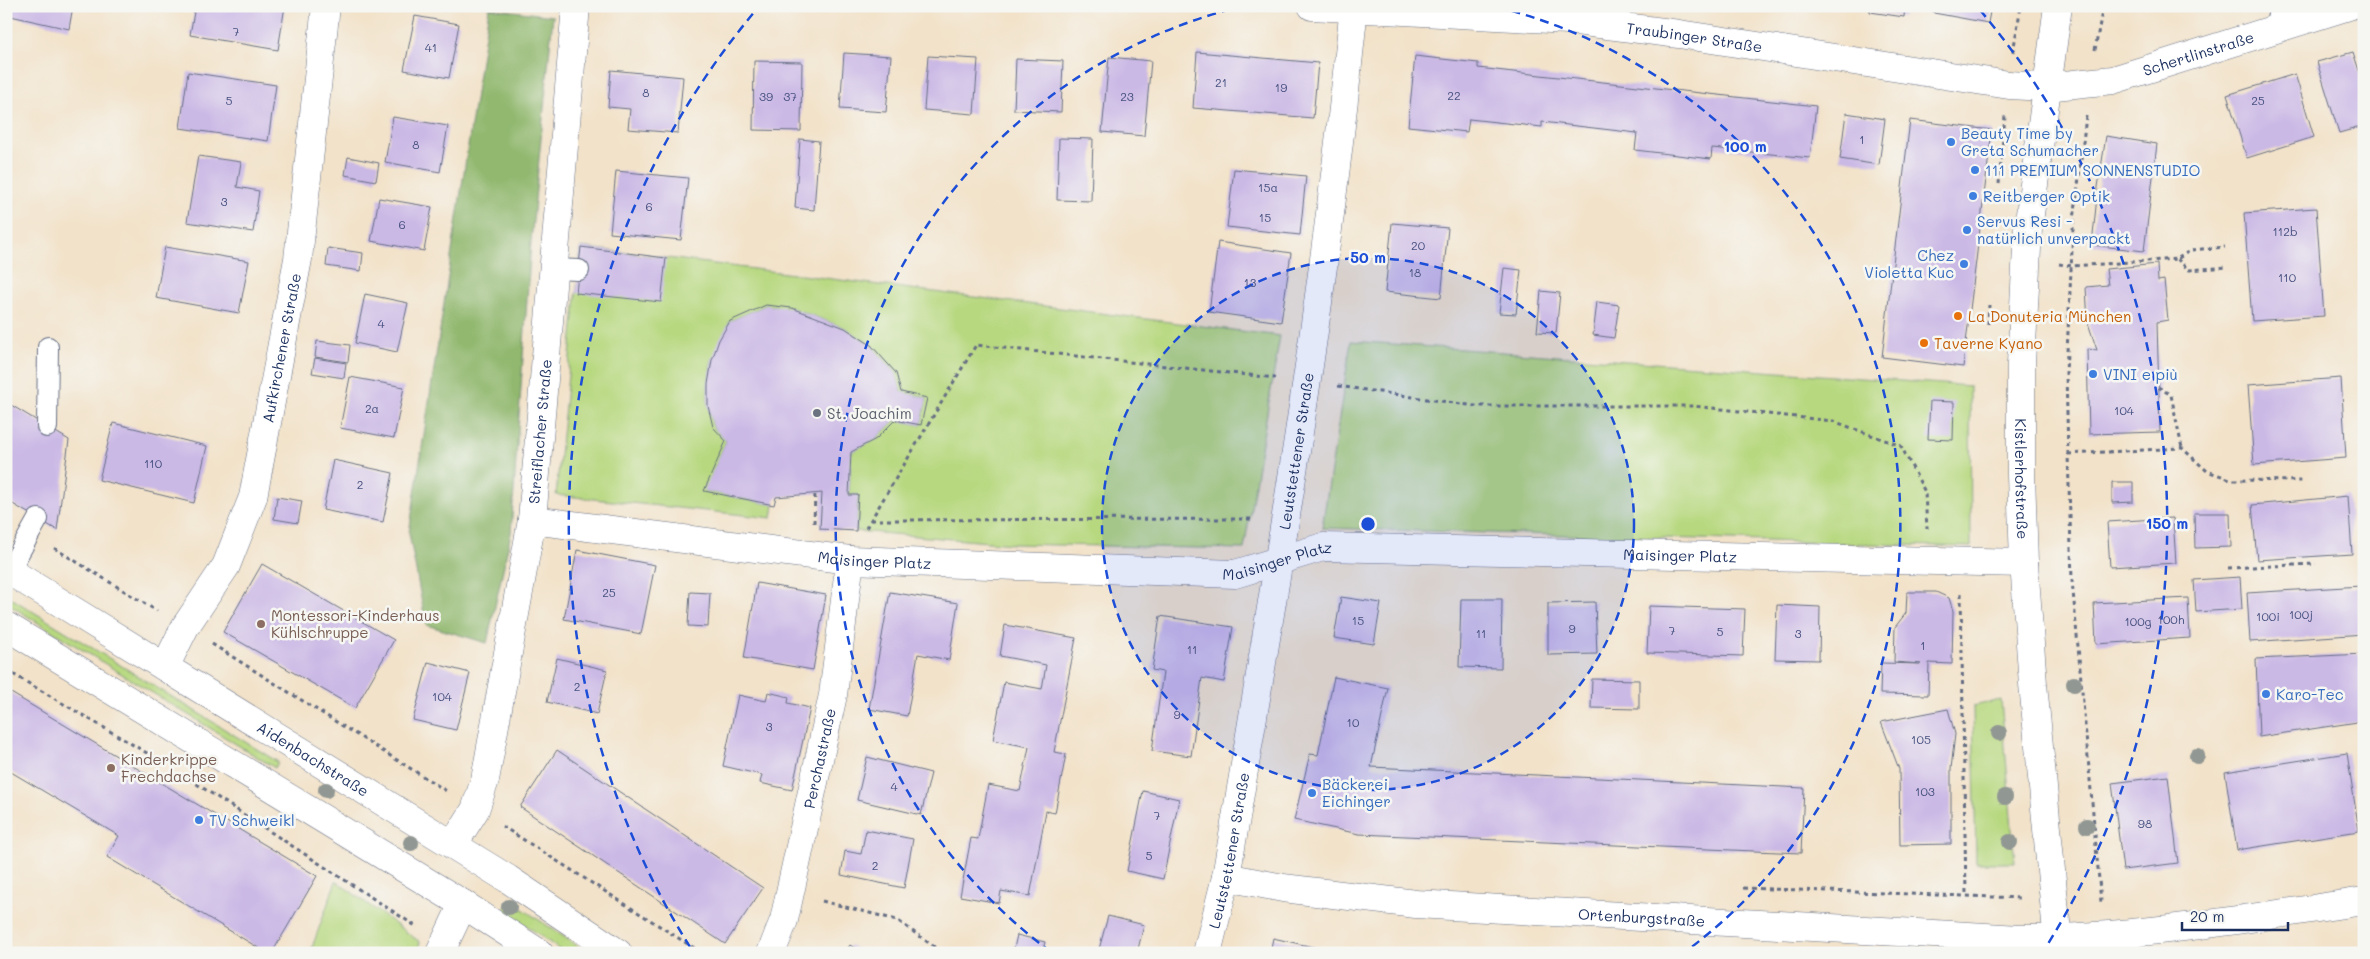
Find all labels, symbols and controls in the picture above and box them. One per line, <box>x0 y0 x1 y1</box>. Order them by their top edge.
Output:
street label: Traubinger Straße <box>1625 17 1764 57</box>
house number: 7 <box>233 23 240 39</box>
street label: Schertlinstraße <box>2140 26 2256 80</box>
house number: 41 <box>425 39 437 55</box>
house number: 21 <box>1215 74 1227 90</box>
house number: 19 <box>1275 79 1287 95</box>
house number: 8 <box>642 84 650 100</box>
house number: 22 <box>1447 87 1461 103</box>
house number: 39 <box>759 88 773 104</box>
house number: 37 <box>783 88 797 104</box>
house number: 23 <box>1120 88 1134 104</box>
house number: 5 <box>226 92 233 108</box>
house number: 25 <box>2251 92 2265 108</box>
place label: Beauty Time by Greta Schumacher <box>1961 123 2099 160</box>
house number: 1 <box>1859 131 1865 147</box>
house number: 8 <box>412 136 420 152</box>
text: 100 m <box>1723 136 1767 156</box>
marker: Beauty Time by Greta Schumacher <box>1945 136 1957 148</box>
place label: 111 PREMIUM SONNENSTUDIO <box>1985 160 2200 180</box>
marker: 111 PREMIUM SONNENSTUDIO <box>1969 164 1981 176</box>
house number: 15a <box>1258 179 1278 195</box>
place label: Reitberger Optik <box>1983 186 2110 206</box>
marker: Reitberger Optik <box>1967 190 1979 202</box>
house number: 3 <box>220 193 228 209</box>
house number: 6 <box>645 198 653 214</box>
house number: 15 <box>1259 209 1271 225</box>
place label: Servus Resi - natürlich unverpackt <box>1977 211 2131 248</box>
house number: 6 <box>398 216 406 232</box>
house number: 112b <box>2272 223 2298 239</box>
marker: Servus Resi - natürlich unverpackt <box>1961 224 1973 236</box>
house number: 20 <box>1411 237 1426 253</box>
place label: Chez Violetta Kuc <box>1864 245 1954 282</box>
text: 50 m <box>1350 247 1386 267</box>
marker: Chez Violetta Kuc <box>1958 258 1970 270</box>
house number: 18 <box>1409 264 1421 280</box>
house number: 110 <box>2278 269 2297 285</box>
street label: Aufkirchener Straße <box>257 271 305 424</box>
house number: 13 <box>1244 274 1256 290</box>
place label: La Donuteria München <box>1968 306 2131 326</box>
marker: La Donuteria München <box>1952 310 1964 322</box>
house number: 4 <box>377 315 385 331</box>
place label: Taverne Kyano <box>1934 333 2042 353</box>
marker: Taverne Kyano <box>1918 337 1930 349</box>
street label: Streiflacher Straße <box>523 358 556 505</box>
place label: VINI e più <box>2103 364 2178 384</box>
marker: VINI e più <box>2087 368 2099 380</box>
street label: Leutstettener Straße <box>1274 371 1318 531</box>
house number: 2a <box>365 400 379 416</box>
house number: 104 <box>2114 402 2134 418</box>
place label: St. Joachim <box>827 403 912 423</box>
marker: St. Joachim <box>811 407 823 419</box>
street label: Kistlerhofstraße <box>2011 418 2033 540</box>
house number: 110 <box>144 455 163 471</box>
house number: 2 <box>357 476 363 492</box>
text: 150 m <box>2146 513 2188 533</box>
centre of rings <box>1359 515 1377 533</box>
street label: Maisinger Platz <box>1222 537 1332 584</box>
street label: Maisinger Platz <box>1623 544 1737 566</box>
street label: Maisinger Platz <box>817 546 932 573</box>
house number: 25 <box>602 584 616 600</box>
place label: Montessori-Kinderhaus Kühlschruppe <box>271 605 440 642</box>
house number: 100j <box>2289 606 2313 622</box>
house number: 100i <box>2256 608 2280 624</box>
house number: 100h <box>2158 611 2185 627</box>
house number: 15 <box>1352 612 1364 628</box>
house number: 100g <box>2124 613 2152 629</box>
marker: Montessori-Kinderhaus Kühlschruppe <box>255 618 267 630</box>
house number: 9 <box>1568 620 1576 636</box>
house number: 7 <box>1669 622 1676 638</box>
house number: 5 <box>1717 623 1724 639</box>
house number: 11 <box>1476 625 1486 641</box>
house number: 3 <box>1794 625 1802 641</box>
house number: 1 <box>1920 637 1926 653</box>
house number: 11 <box>1187 641 1197 657</box>
house number: 2 <box>574 678 580 694</box>
place label: Karo-Tec <box>2276 684 2344 704</box>
house number: 104 <box>432 688 452 704</box>
marker: Karo-Tec <box>2260 688 2272 700</box>
street label: Perchastraße <box>799 706 840 810</box>
house number: 9 <box>1173 706 1181 722</box>
house number: 10 <box>1347 714 1360 730</box>
street label: Aidenbachstraße <box>253 717 373 801</box>
house number: 3 <box>765 718 773 734</box>
house number: 105 <box>1911 731 1931 747</box>
place label: Kinderkrippe Frechdachse <box>121 749 217 786</box>
marker: Kinderkrippe Frechdachse <box>105 762 117 774</box>
street label: Leutstettener Straße <box>1204 771 1254 930</box>
place label: Bäckerei Eichinger <box>1322 774 1391 811</box>
house number: 4 <box>890 778 898 794</box>
house number: 103 <box>1915 783 1935 799</box>
marker: Bäckerei Eichinger <box>1306 787 1318 799</box>
house number: 7 <box>1154 807 1161 823</box>
place label: TV Schweikl <box>209 810 295 830</box>
marker: TV Schweikl <box>193 814 205 826</box>
house number: 98 <box>2138 815 2152 831</box>
house number: 5 <box>1146 847 1153 863</box>
house number: 2 <box>872 857 878 873</box>
scale bar <box>2182 899 2289 931</box>
street label: Ortenburgstraße <box>1578 903 1706 931</box>
text: 20 m <box>2190 906 2224 926</box>

